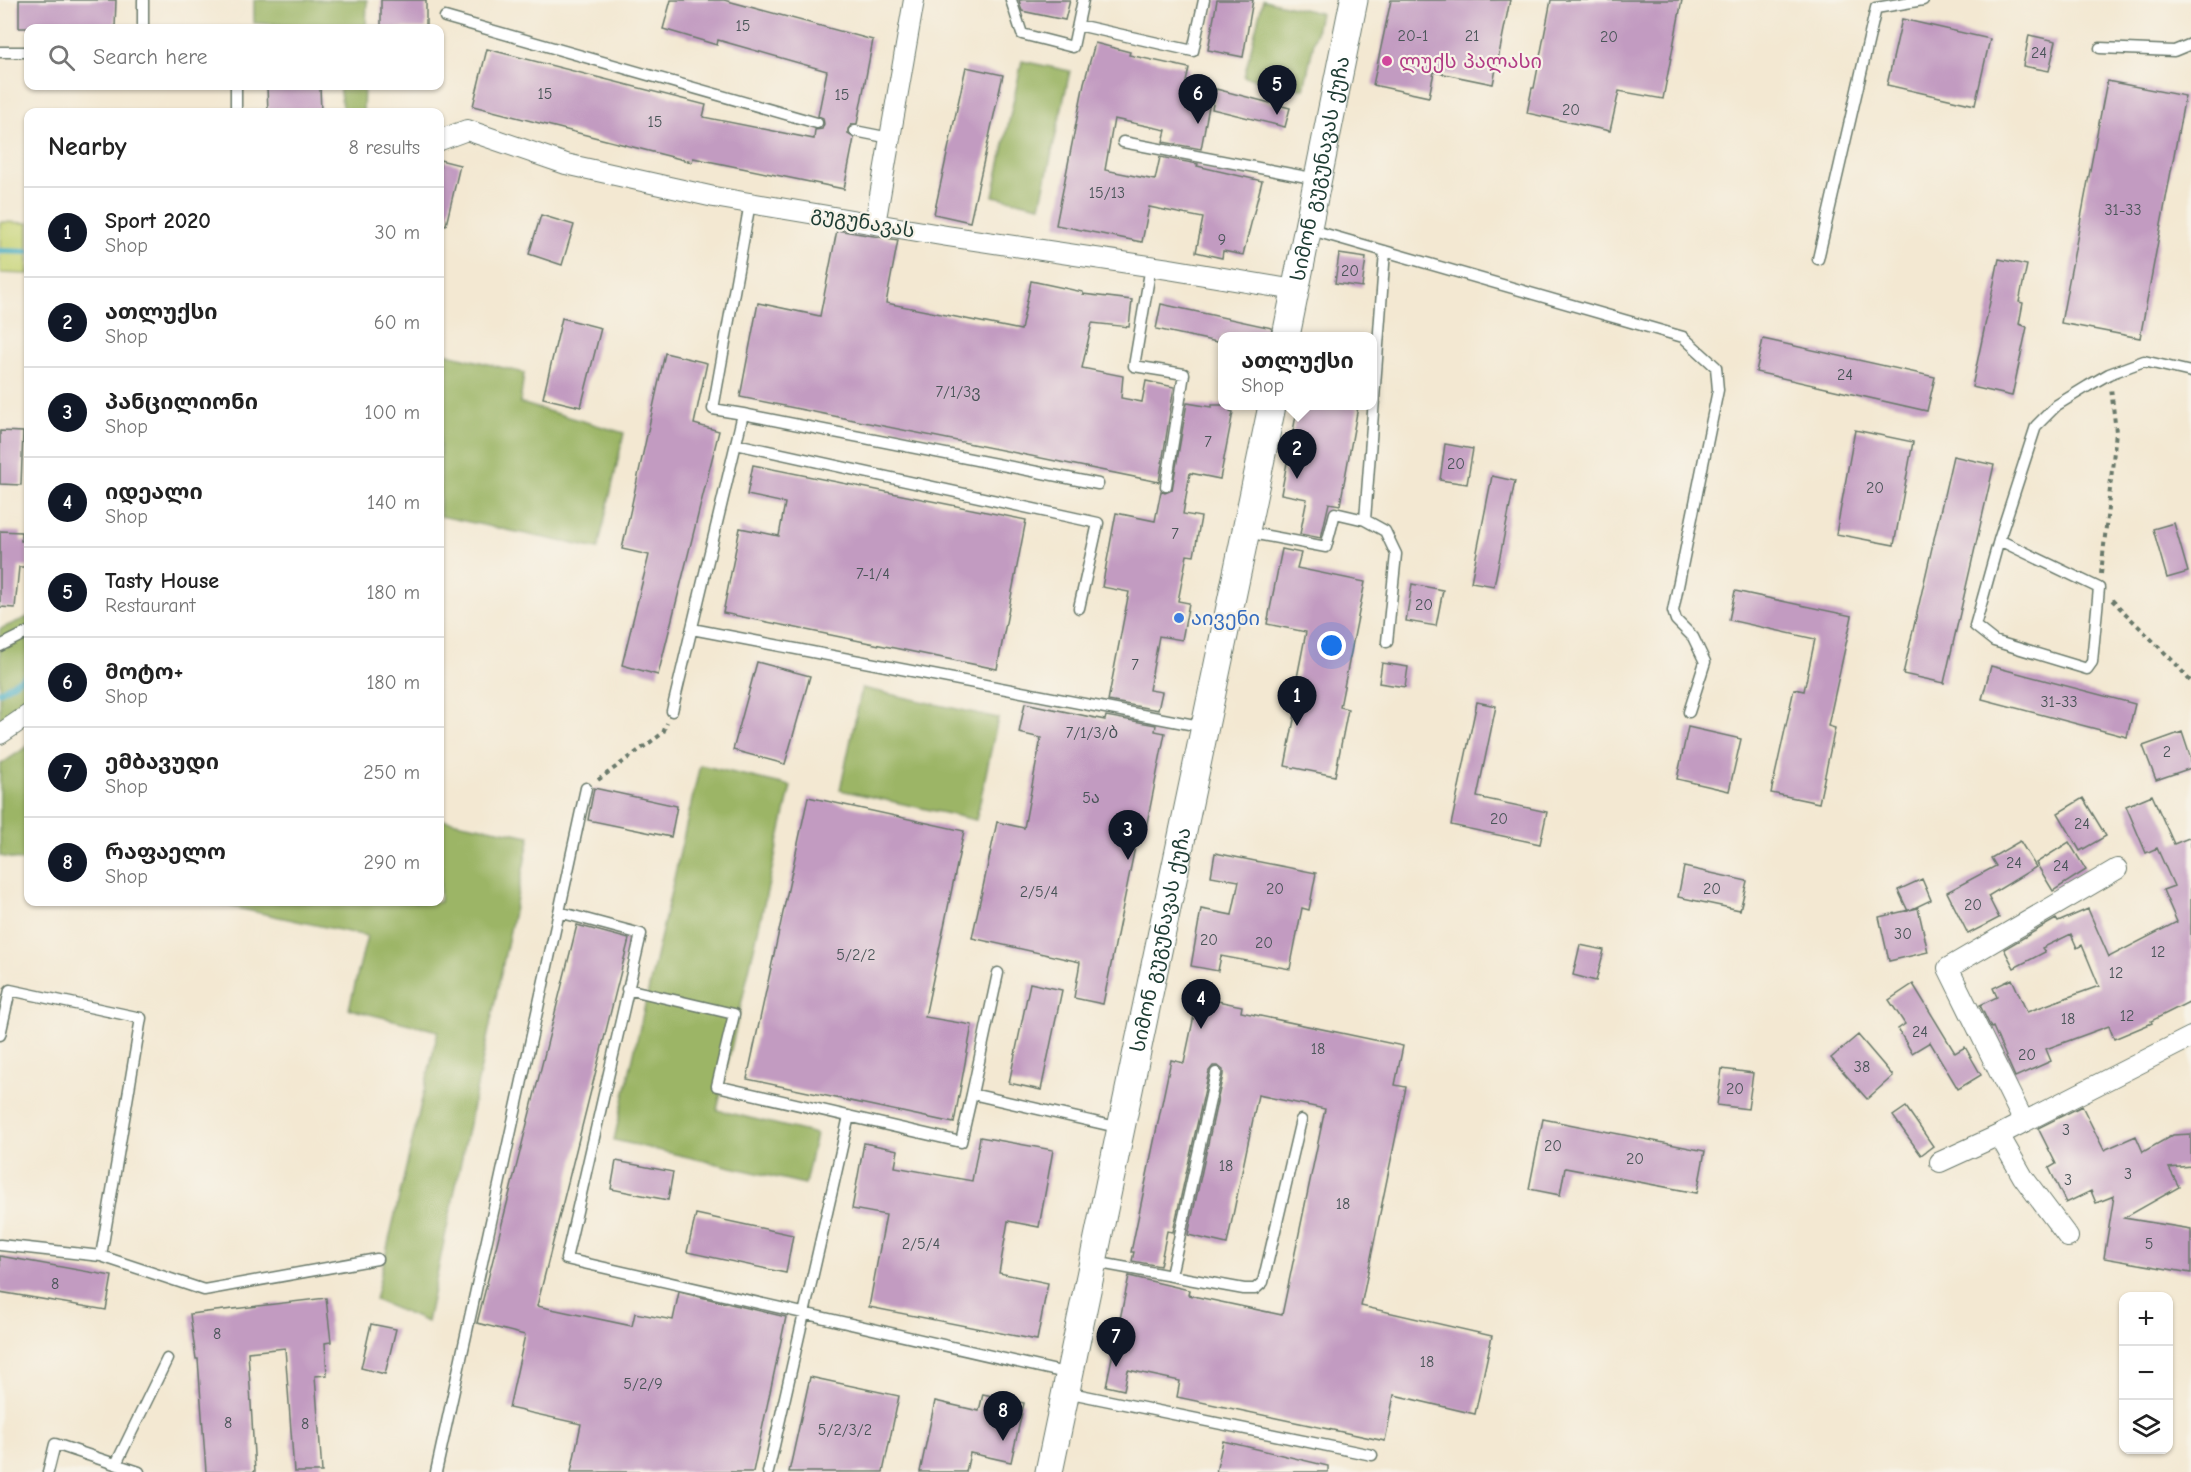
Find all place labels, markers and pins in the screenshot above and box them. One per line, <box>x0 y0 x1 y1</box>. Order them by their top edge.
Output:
place label: ლუქს პალასი <box>1399 50 1542 74</box>
marker: ლუქს პალასი <box>1380 54 1394 68</box>
pin: 5 <box>1258 66 1296 115</box>
pin: 6 <box>1178 74 1218 124</box>
pin: 2 <box>1278 430 1316 479</box>
place label: აივენი <box>1191 607 1260 630</box>
marker: აივენი <box>1172 611 1186 625</box>
pin: 1 <box>1278 676 1316 726</box>
pin: 3 <box>1108 810 1148 860</box>
pin: 4 <box>1182 980 1220 1029</box>
pin: 7 <box>1096 1318 1136 1367</box>
pin: 8 <box>984 1392 1022 1441</box>

